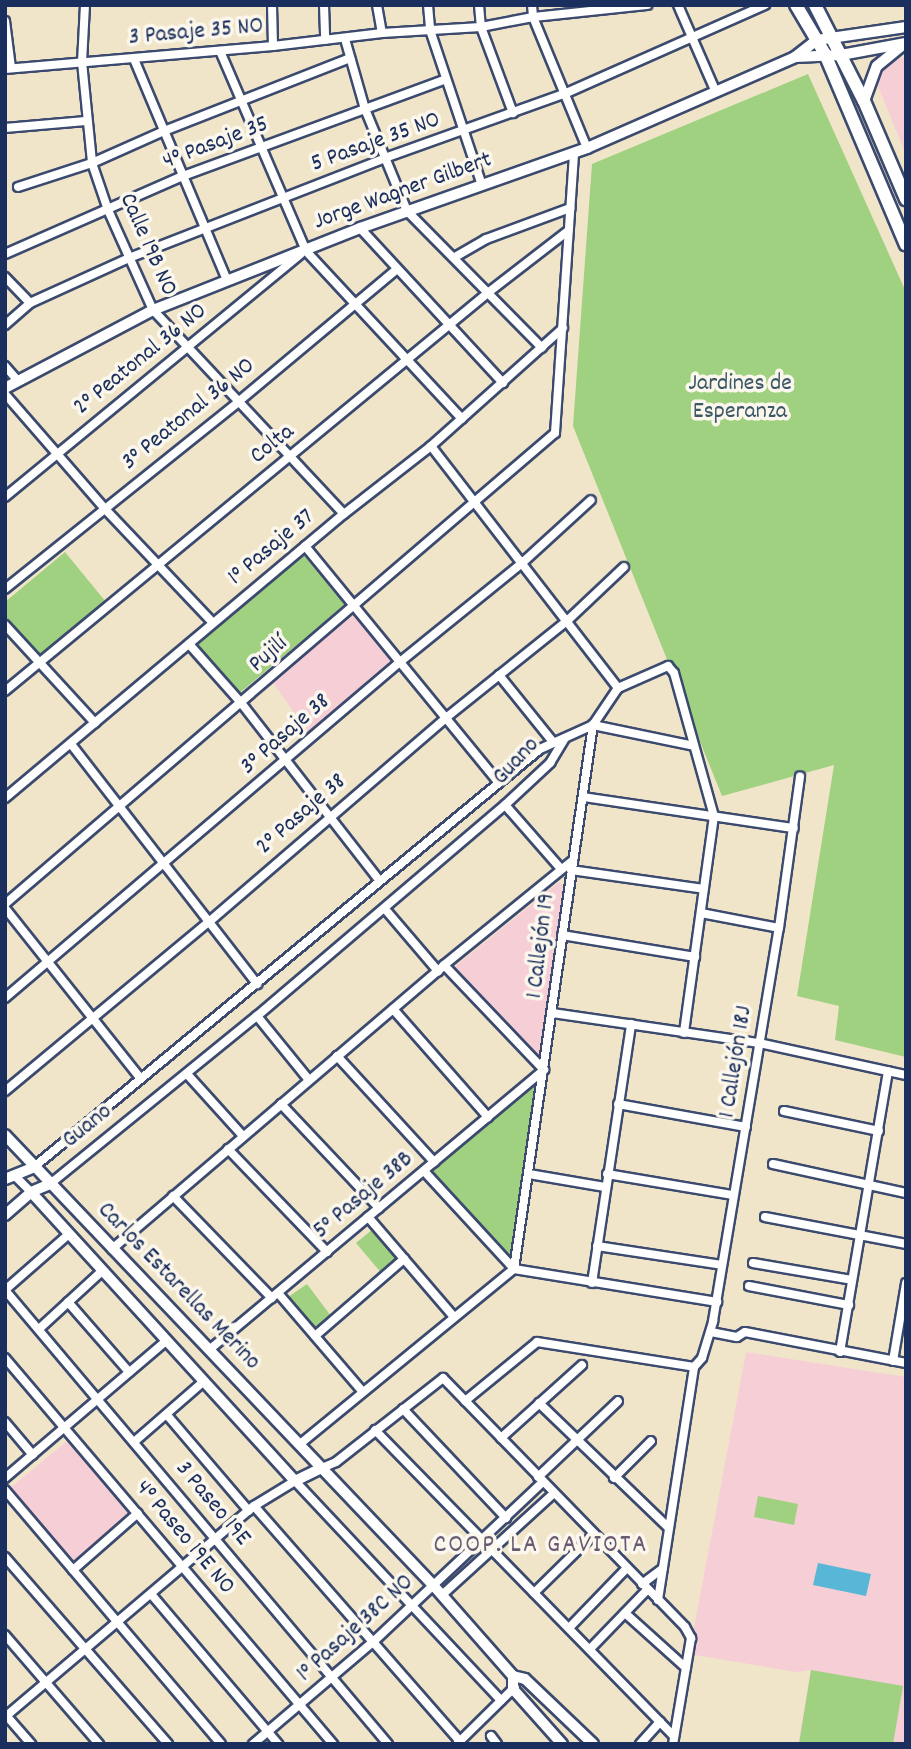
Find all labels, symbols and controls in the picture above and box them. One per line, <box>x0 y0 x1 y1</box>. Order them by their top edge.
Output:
street label: 3 Pasaje 35 NO <box>128 13 264 53</box>
street label: 5 Pasaje 35 NO <box>307 106 445 180</box>
street label: 4° Pasaje 35 <box>159 111 273 177</box>
street label: Jorge Wagner Gilbert <box>310 146 496 238</box>
street label: Calle 19B NO <box>112 189 182 301</box>
street label: 2° Peatonal 36 NO <box>69 298 213 422</box>
street label: 3° Peatonal 36 NO <box>117 352 261 478</box>
park label: Jardines de Esperanza <box>688 371 792 427</box>
street label: Colta <box>245 419 301 471</box>
street label: 1° Pasaje 37 <box>223 503 321 593</box>
street label: Pujilí <box>244 630 294 680</box>
street label: 3° Pasaje 38 <box>235 688 337 782</box>
street label: Guano <box>488 732 546 792</box>
street label: 2° Pasaje 38 <box>251 768 353 862</box>
street label: 1 Callejón 19 <box>521 892 563 1000</box>
street label: 1 Callejón 18J <box>714 1004 760 1120</box>
street label: Guano <box>57 1098 119 1156</box>
street label: 5° Pasaje 38B <box>308 1146 420 1246</box>
street label: Carlos Estarellas Merino <box>90 1197 266 1377</box>
street label: 3 Paseo 19E <box>168 1456 256 1552</box>
street label: 4° Paseo 19E NO <box>128 1475 240 1601</box>
district label: COOP. LA GAVIOTA <box>436 1530 646 1562</box>
street label: 1° Pasaje 38C NO <box>292 1569 420 1689</box>

